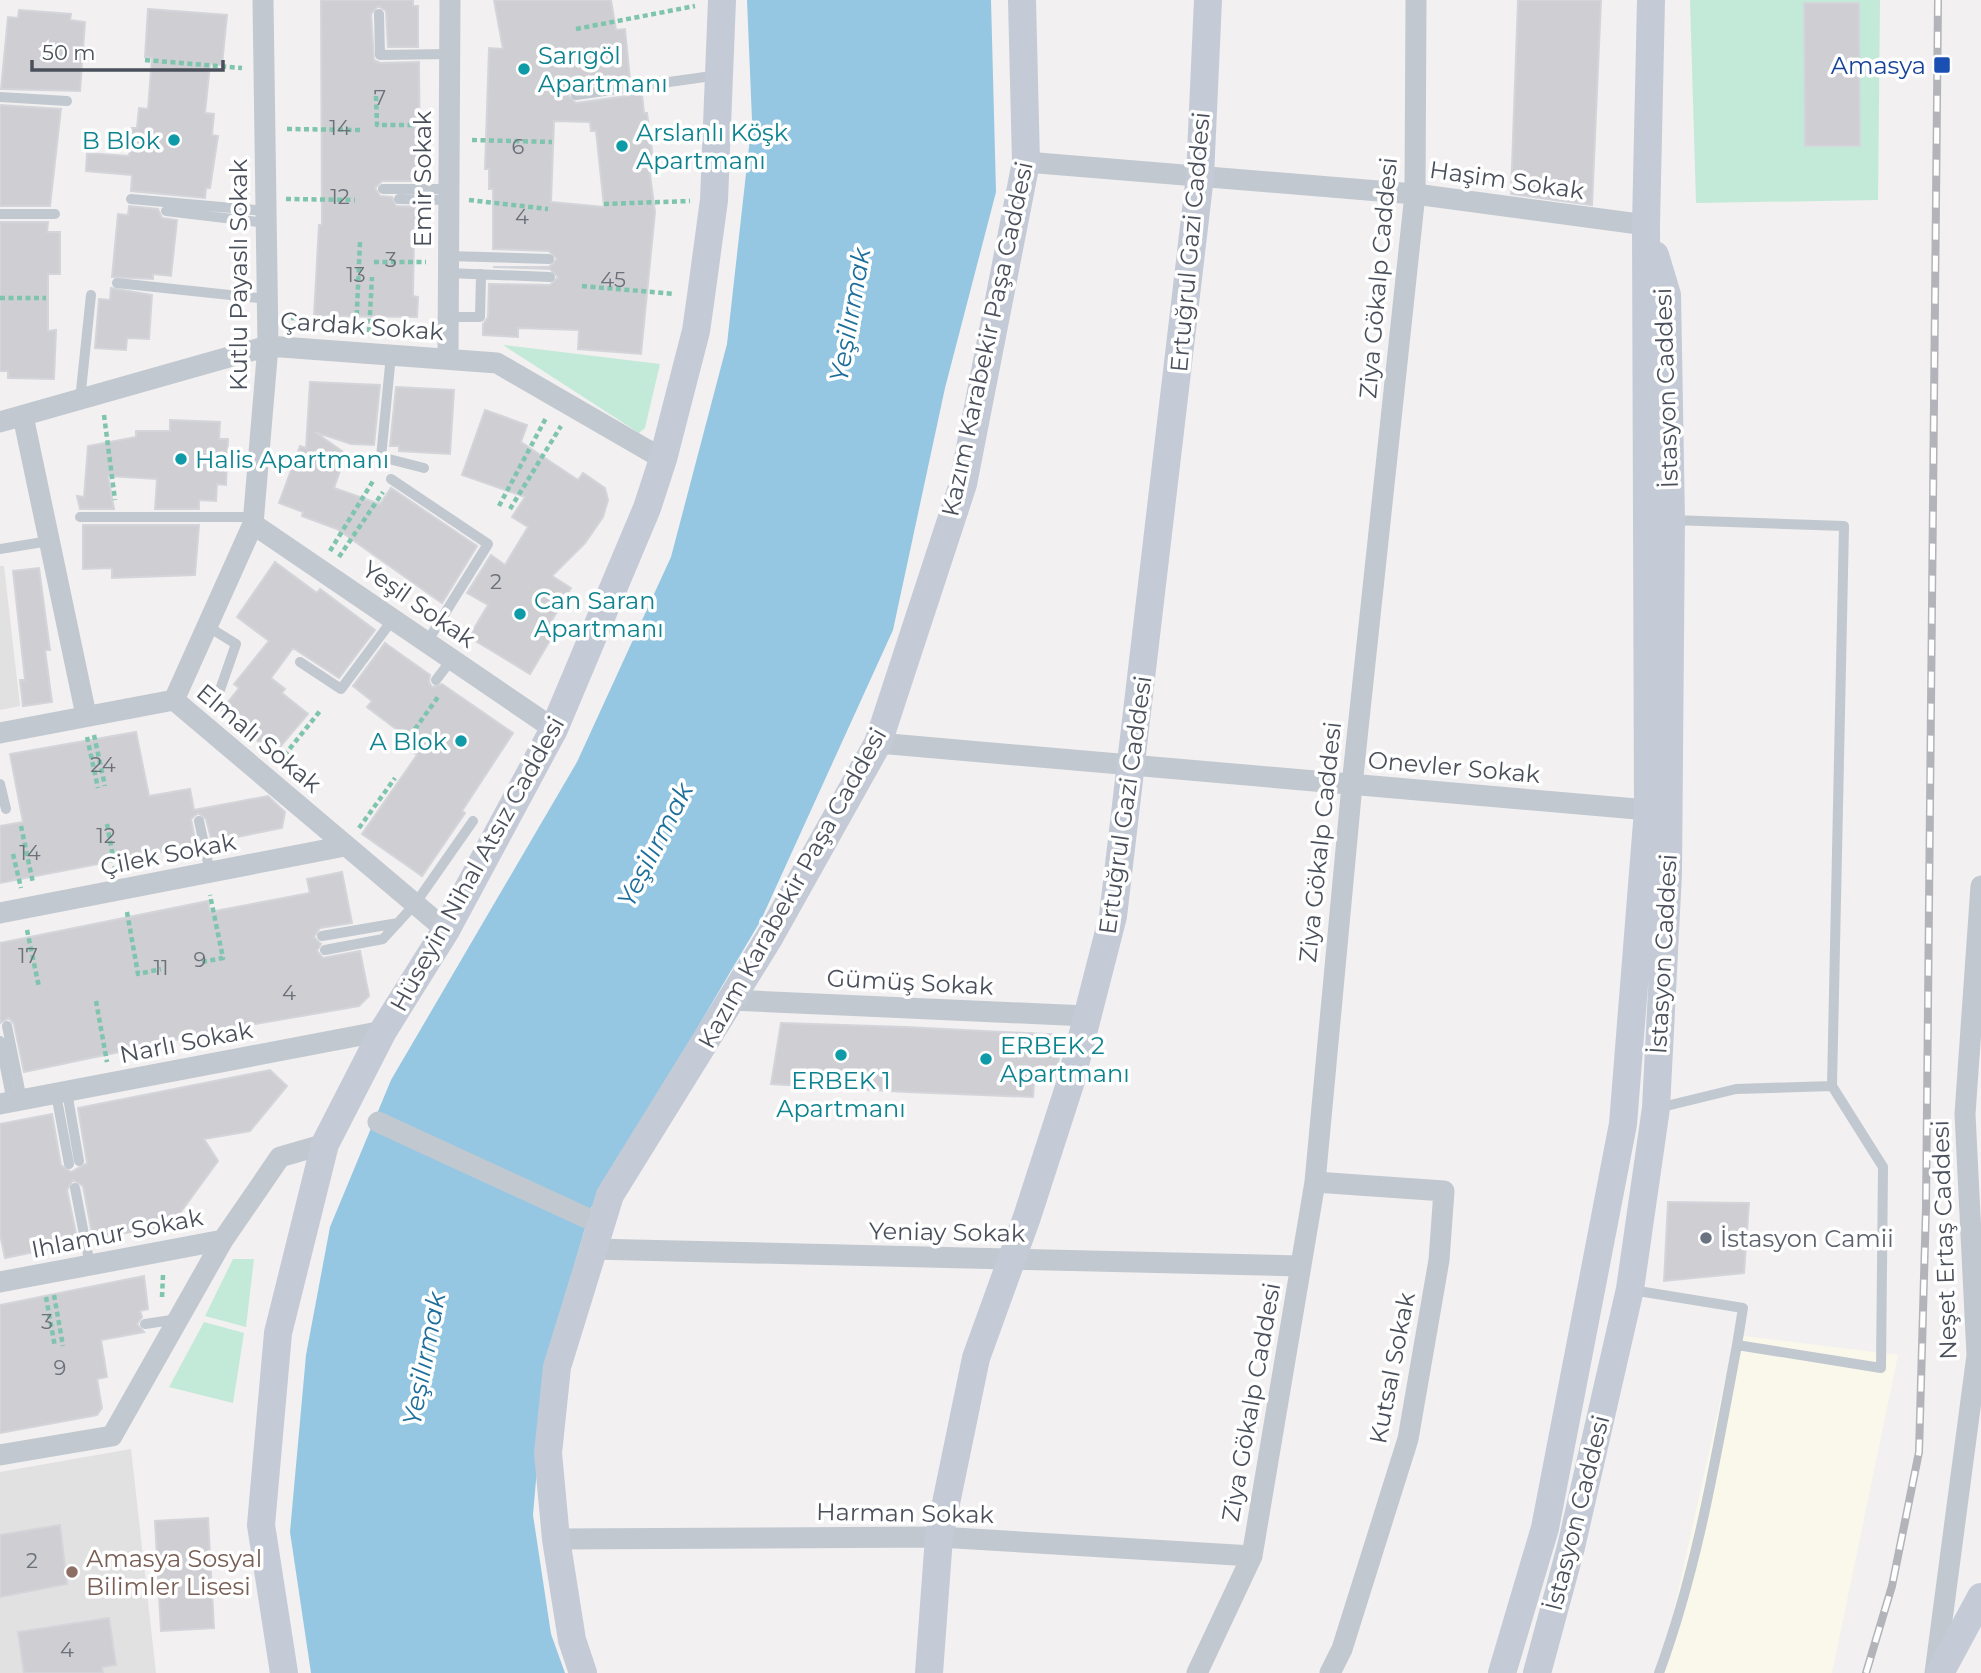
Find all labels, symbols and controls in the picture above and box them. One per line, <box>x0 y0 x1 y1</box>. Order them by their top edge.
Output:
scale bar <box>32 28 222 72</box>
text: 50 m <box>42 40 96 65</box>
place label: Sarıgöl Apartmanı <box>538 41 668 98</box>
place label: Amasya <box>1831 51 1926 80</box>
marker: Amasya <box>1932 55 1952 75</box>
marker: Sarıgöl Apartmanı <box>516 61 532 77</box>
house number: 7 <box>374 85 386 110</box>
street label: Emir Sokak <box>408 110 437 247</box>
street label: Ertuğrul Gazi Caddesi <box>1164 111 1216 373</box>
house number: 14 <box>329 115 351 140</box>
place label: Arslanlı Köşk Apartmanı <box>636 118 789 175</box>
place label: B Blok <box>82 126 161 155</box>
marker: B Blok <box>166 132 182 148</box>
house number: 6 <box>512 134 525 159</box>
marker: Arslanlı Köşk Apartmanı <box>614 138 630 154</box>
street label: Haşim Sokak <box>1428 155 1587 205</box>
street label: Ziya Gökalp Caddesi <box>1353 156 1403 400</box>
street label: Kutlu Payaslı Sokak <box>224 158 253 391</box>
street label: Kazım Karabekir Paşa Caddesi <box>935 159 1039 519</box>
house number: 12 <box>330 184 350 209</box>
house number: 4 <box>515 204 529 229</box>
water label: Yeşilırmak <box>822 244 878 385</box>
house number: 3 <box>385 247 397 272</box>
house number: 13 <box>346 262 366 287</box>
house number: 45 <box>600 267 626 292</box>
street label: İstasyon Caddesi <box>1648 287 1684 489</box>
street label: Çardak Sokak <box>279 306 445 346</box>
place label: Halis Apartmanı <box>195 445 389 474</box>
marker: Halis Apartmanı <box>173 451 189 467</box>
street label: Yeşil Sokak <box>357 554 482 654</box>
house number: 2 <box>490 569 502 594</box>
place label: Can Saran Apartmanı <box>534 586 664 643</box>
marker: Can Saran Apartmanı <box>512 606 528 622</box>
street label: Ertuğrul Gazi Caddesi <box>1092 674 1158 936</box>
street label: Elmalı Sokak <box>191 677 328 799</box>
street label: Hüseyin Nihal Atsız Caddesi <box>384 712 570 1016</box>
street label: Ziya Gökalp Caddesi <box>1293 720 1347 964</box>
street label: Kazım Karabekir Paşa Caddesi <box>692 723 892 1053</box>
place label: A Blok <box>370 727 448 756</box>
marker: A Blok <box>453 733 469 749</box>
street label: Onevler Sokak <box>1367 745 1542 789</box>
house number: 24 <box>90 752 116 777</box>
water label: Yeşilırmak <box>610 776 701 913</box>
house number: 12 <box>96 823 116 848</box>
street label: Çilek Sokak <box>98 827 239 881</box>
house number: 14 <box>19 840 41 865</box>
street label: İstasyon Caddesi <box>1643 853 1683 1055</box>
house number: 17 <box>18 943 38 968</box>
house number: 9 <box>194 947 206 972</box>
house number: 11 <box>153 955 169 980</box>
street label: Gümüş Sokak <box>826 963 995 1001</box>
house number: 4 <box>282 980 296 1005</box>
street label: Narlı Sokak <box>117 1015 256 1069</box>
place label: ERBEK 2 Apartmanı <box>1000 1031 1130 1088</box>
marker: ERBEK 1 Apartmanı <box>833 1047 849 1063</box>
marker: ERBEK 2 Apartmanı <box>978 1051 994 1067</box>
place label: ERBEK 1 Apartmanı <box>776 1066 906 1123</box>
street label: Neşet Ertaş Caddesi <box>1925 1120 1963 1360</box>
street label: Ihlamur Sokak <box>29 1202 206 1264</box>
street label: Yeniay Sokak <box>869 1216 1026 1248</box>
place label: İstasyon Camii <box>1720 1224 1894 1253</box>
marker: İstasyon Camii <box>1698 1230 1714 1246</box>
street label: Ziya Gökalp Caddesi <box>1216 1280 1286 1524</box>
water label: Yeşilırmak <box>395 1288 453 1429</box>
street label: Kutsal Sokak <box>1363 1289 1421 1446</box>
house number: 3 <box>41 1309 53 1334</box>
house number: 9 <box>54 1355 66 1380</box>
street label: İstasyon Caddesi <box>1539 1412 1615 1614</box>
street label: Harman Sokak <box>816 1497 995 1529</box>
place label: Amasya Sosyal Bilimler Lisesi <box>86 1544 262 1601</box>
house number: 2 <box>26 1548 38 1573</box>
marker: Amasya Sosyal Bilimler Lisesi <box>64 1564 80 1580</box>
house number: 4 <box>60 1637 74 1662</box>

